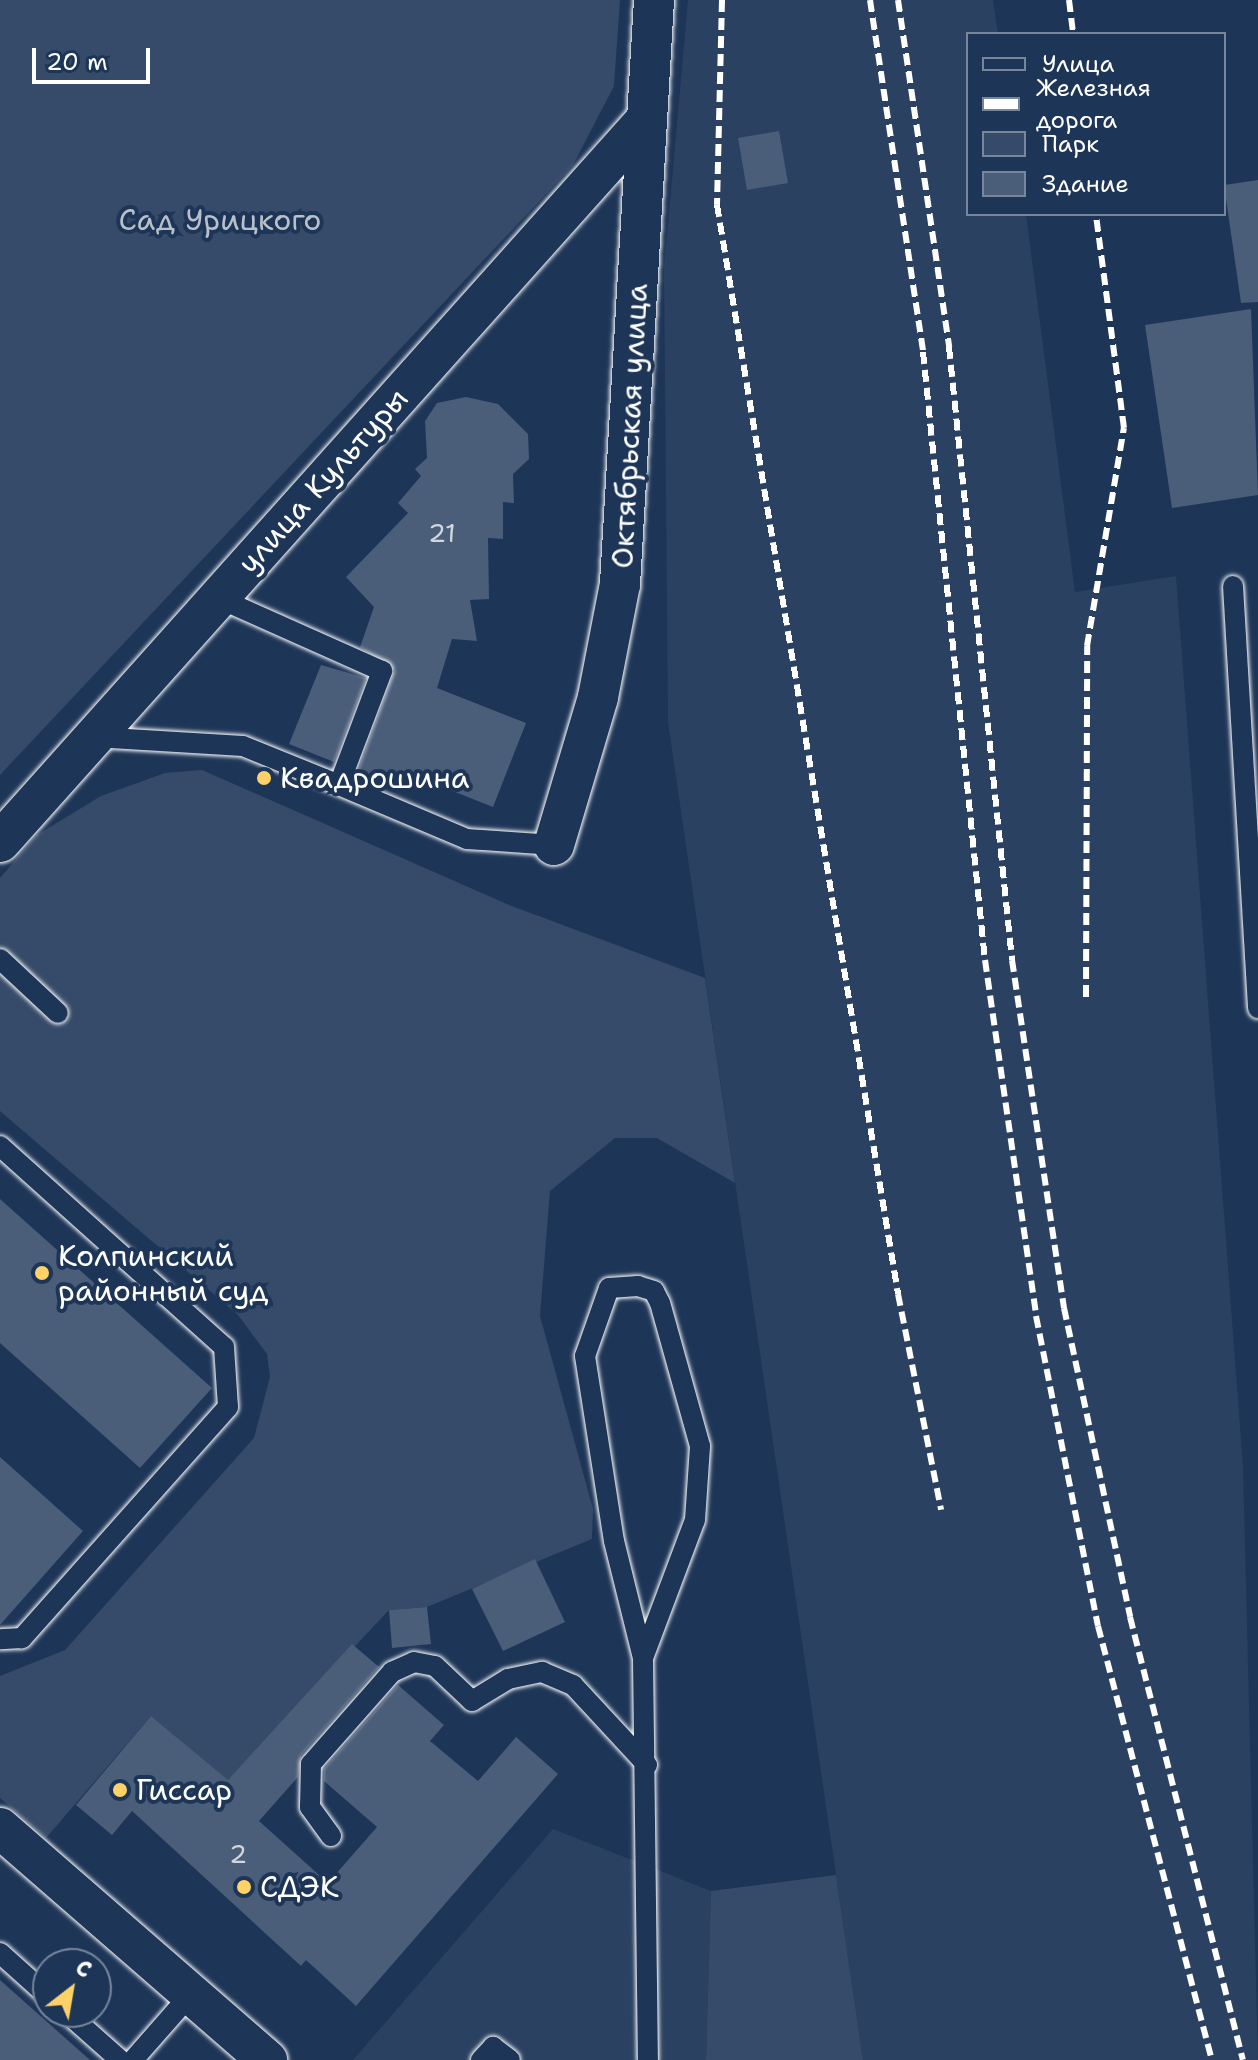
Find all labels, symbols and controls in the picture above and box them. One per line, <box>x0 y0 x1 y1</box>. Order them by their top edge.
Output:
scale bar <box>36 32 154 82</box>
legend <box>966 32 1226 216</box>
text: 20 m <box>46 46 108 78</box>
text: Улица <box>1042 48 1115 80</box>
text: Железная дорога <box>1036 72 1151 136</box>
text: Парк <box>1042 128 1099 160</box>
text: Здание <box>1042 168 1129 200</box>
park label: Сад Урицкого <box>119 202 321 238</box>
street label: Октябрьская улица <box>605 282 655 570</box>
street label: улица Культуры <box>230 381 416 581</box>
house number: 21 <box>428 517 456 549</box>
place label: Квадрошина <box>280 760 469 796</box>
marker: Квадрошина <box>255 769 273 787</box>
place label: Колпинский районный суд <box>58 1238 269 1308</box>
marker: Колпинский районный суд <box>33 1264 51 1282</box>
place label: Гиссар <box>136 1772 232 1808</box>
marker: Гиссар <box>111 1781 129 1799</box>
house number: 2 <box>229 1838 247 1870</box>
place label: СДЭК <box>260 1869 339 1905</box>
marker: СДЭК <box>235 1878 253 1896</box>
north arrow <box>32 1948 112 2028</box>
text: С <box>70 1953 97 1985</box>

